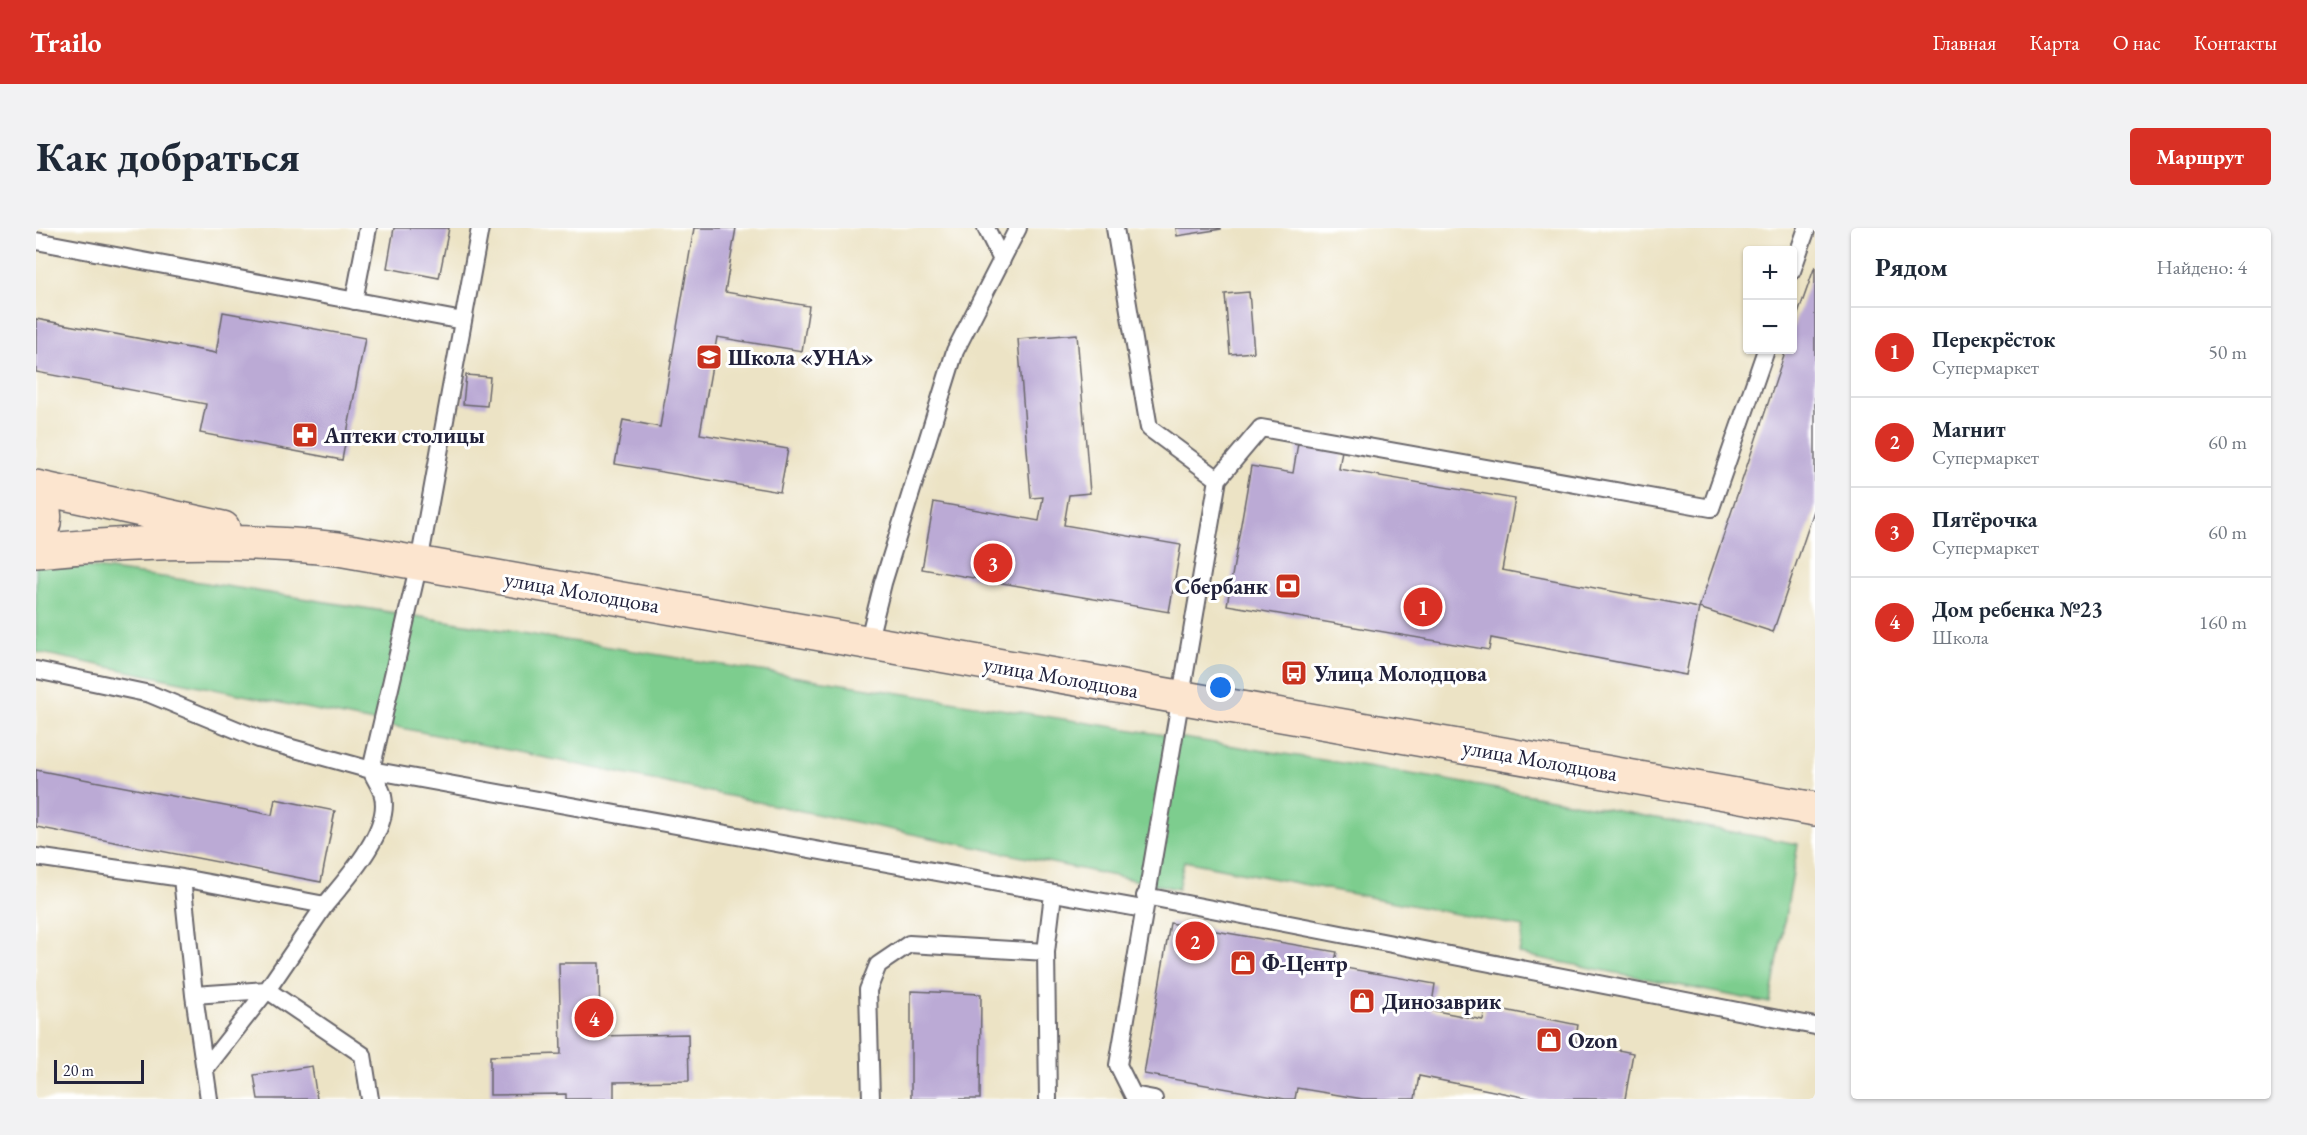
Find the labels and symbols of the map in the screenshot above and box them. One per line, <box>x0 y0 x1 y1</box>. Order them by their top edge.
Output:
school or university icon: Школа «УНА» <box>694 342 724 372</box>
place label: Школа «УНА» <box>728 343 874 372</box>
pharmacy icon: Аптеки столицы <box>290 420 320 450</box>
place label: Аптеки столицы <box>323 421 485 450</box>
pin: 3 <box>974 540 1012 586</box>
street label: улица Молодцова <box>502 564 662 620</box>
bank icon: Сбербанк <box>1273 571 1303 601</box>
place label: Сбербанк <box>1175 572 1269 601</box>
pin: 1 <box>1404 584 1442 629</box>
street label: улица Молодцова <box>981 649 1141 705</box>
bus stop icon: Улица Молодцова <box>1279 658 1309 688</box>
place label: Улица Молодцова <box>1313 659 1487 688</box>
your location <box>1206 673 1235 702</box>
street label: улица Молодцова <box>1460 732 1620 788</box>
pin: 2 <box>1176 918 1214 964</box>
shop icon: Ф-Центр <box>1228 948 1258 978</box>
place label: Ф-Центр <box>1262 949 1348 978</box>
shop icon: Динозаврик <box>1347 986 1377 1016</box>
place label: Динозаврик <box>1382 987 1502 1016</box>
pin: 4 <box>574 996 614 1040</box>
shop icon: Ozon <box>1534 1025 1564 1055</box>
place label: Ozon <box>1568 1026 1618 1055</box>
scale bar <box>54 1057 144 1084</box>

